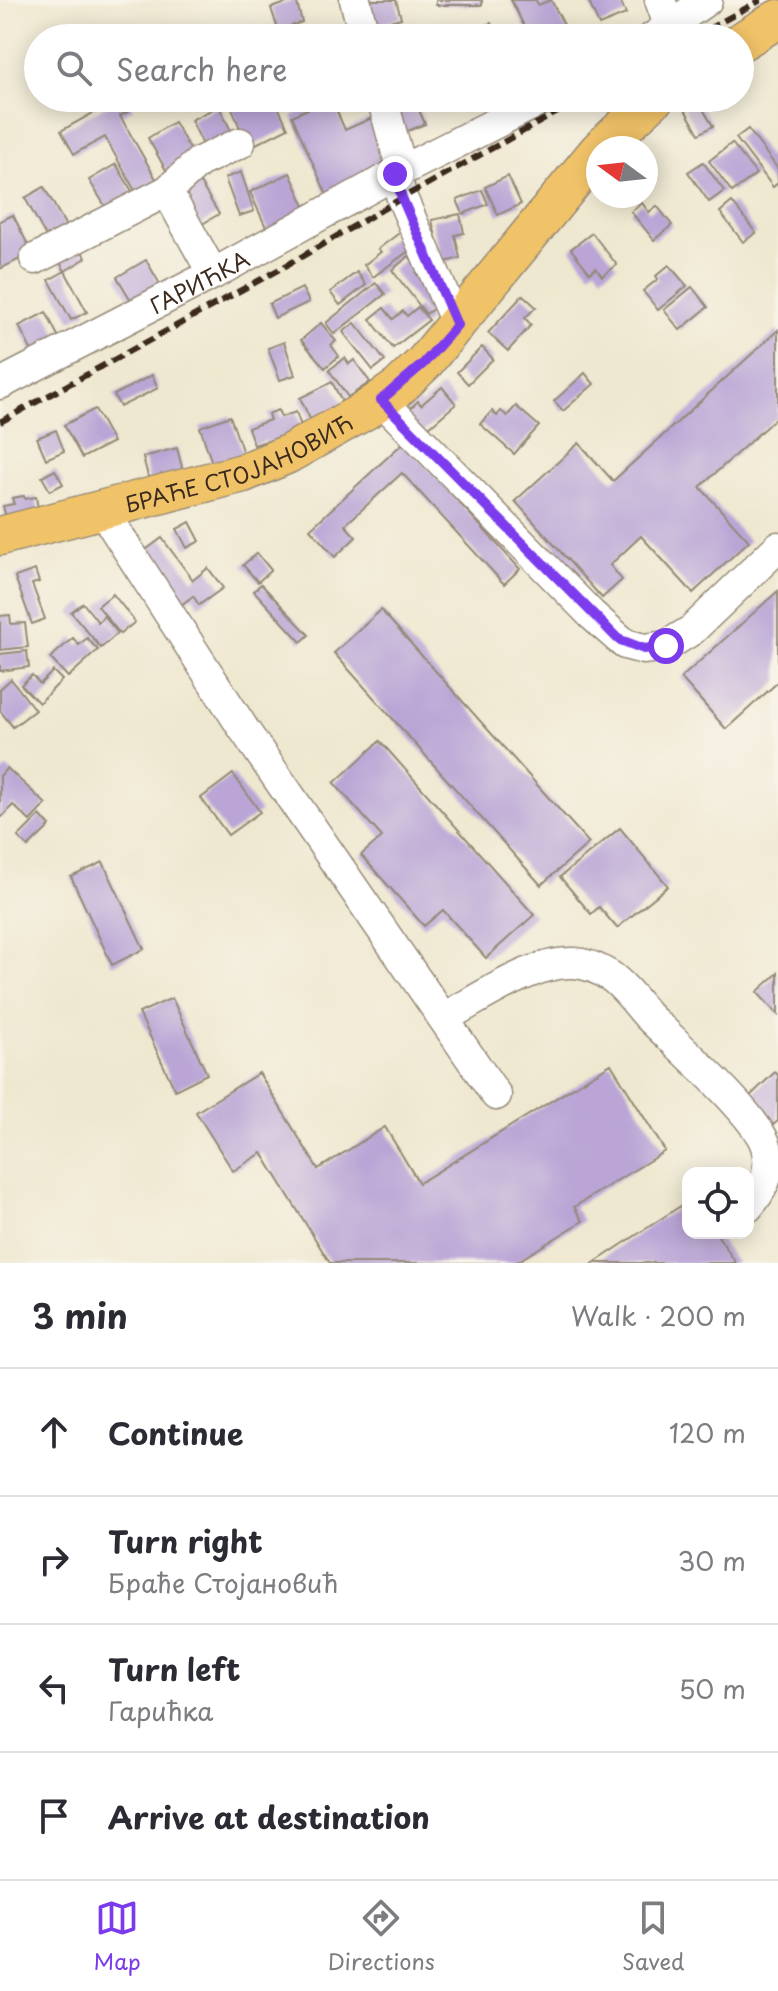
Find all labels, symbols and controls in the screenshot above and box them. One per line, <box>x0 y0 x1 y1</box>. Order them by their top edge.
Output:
search box <box>24 24 754 112</box>
icon: search <box>52 46 96 90</box>
text: Search here <box>116 46 288 91</box>
north arrow <box>586 136 658 208</box>
route end <box>377 156 413 192</box>
street label: ГАРИЋКА <box>143 241 255 321</box>
street label: БРАЋЕ СТОЈАНОВИЋ <box>121 405 358 520</box>
route start <box>648 628 684 664</box>
map controls <box>682 1167 754 1239</box>
button: locate <box>682 1167 754 1239</box>
text: 3 min <box>32 1289 128 1341</box>
text: Walk · 200 m <box>571 1296 746 1335</box>
icon: ahead <box>32 1410 76 1454</box>
text: Continue <box>108 1410 243 1455</box>
text: 120 m <box>669 1413 746 1452</box>
text: Turn right <box>108 1518 263 1563</box>
icon: right <box>32 1538 76 1582</box>
text: 30 m <box>678 1541 746 1580</box>
text: Браће Стојановић <box>108 1563 338 1602</box>
text: Turn left <box>108 1646 240 1691</box>
icon: left <box>32 1666 76 1710</box>
text: 50 m <box>679 1669 746 1708</box>
text: Гарићка <box>108 1691 213 1730</box>
icon: arrive <box>32 1794 76 1838</box>
text: Arrive at destination <box>108 1794 430 1839</box>
tab: Map <box>94 1896 141 1977</box>
tab: Directions <box>328 1896 435 1977</box>
tab: Saved <box>622 1896 684 1977</box>

